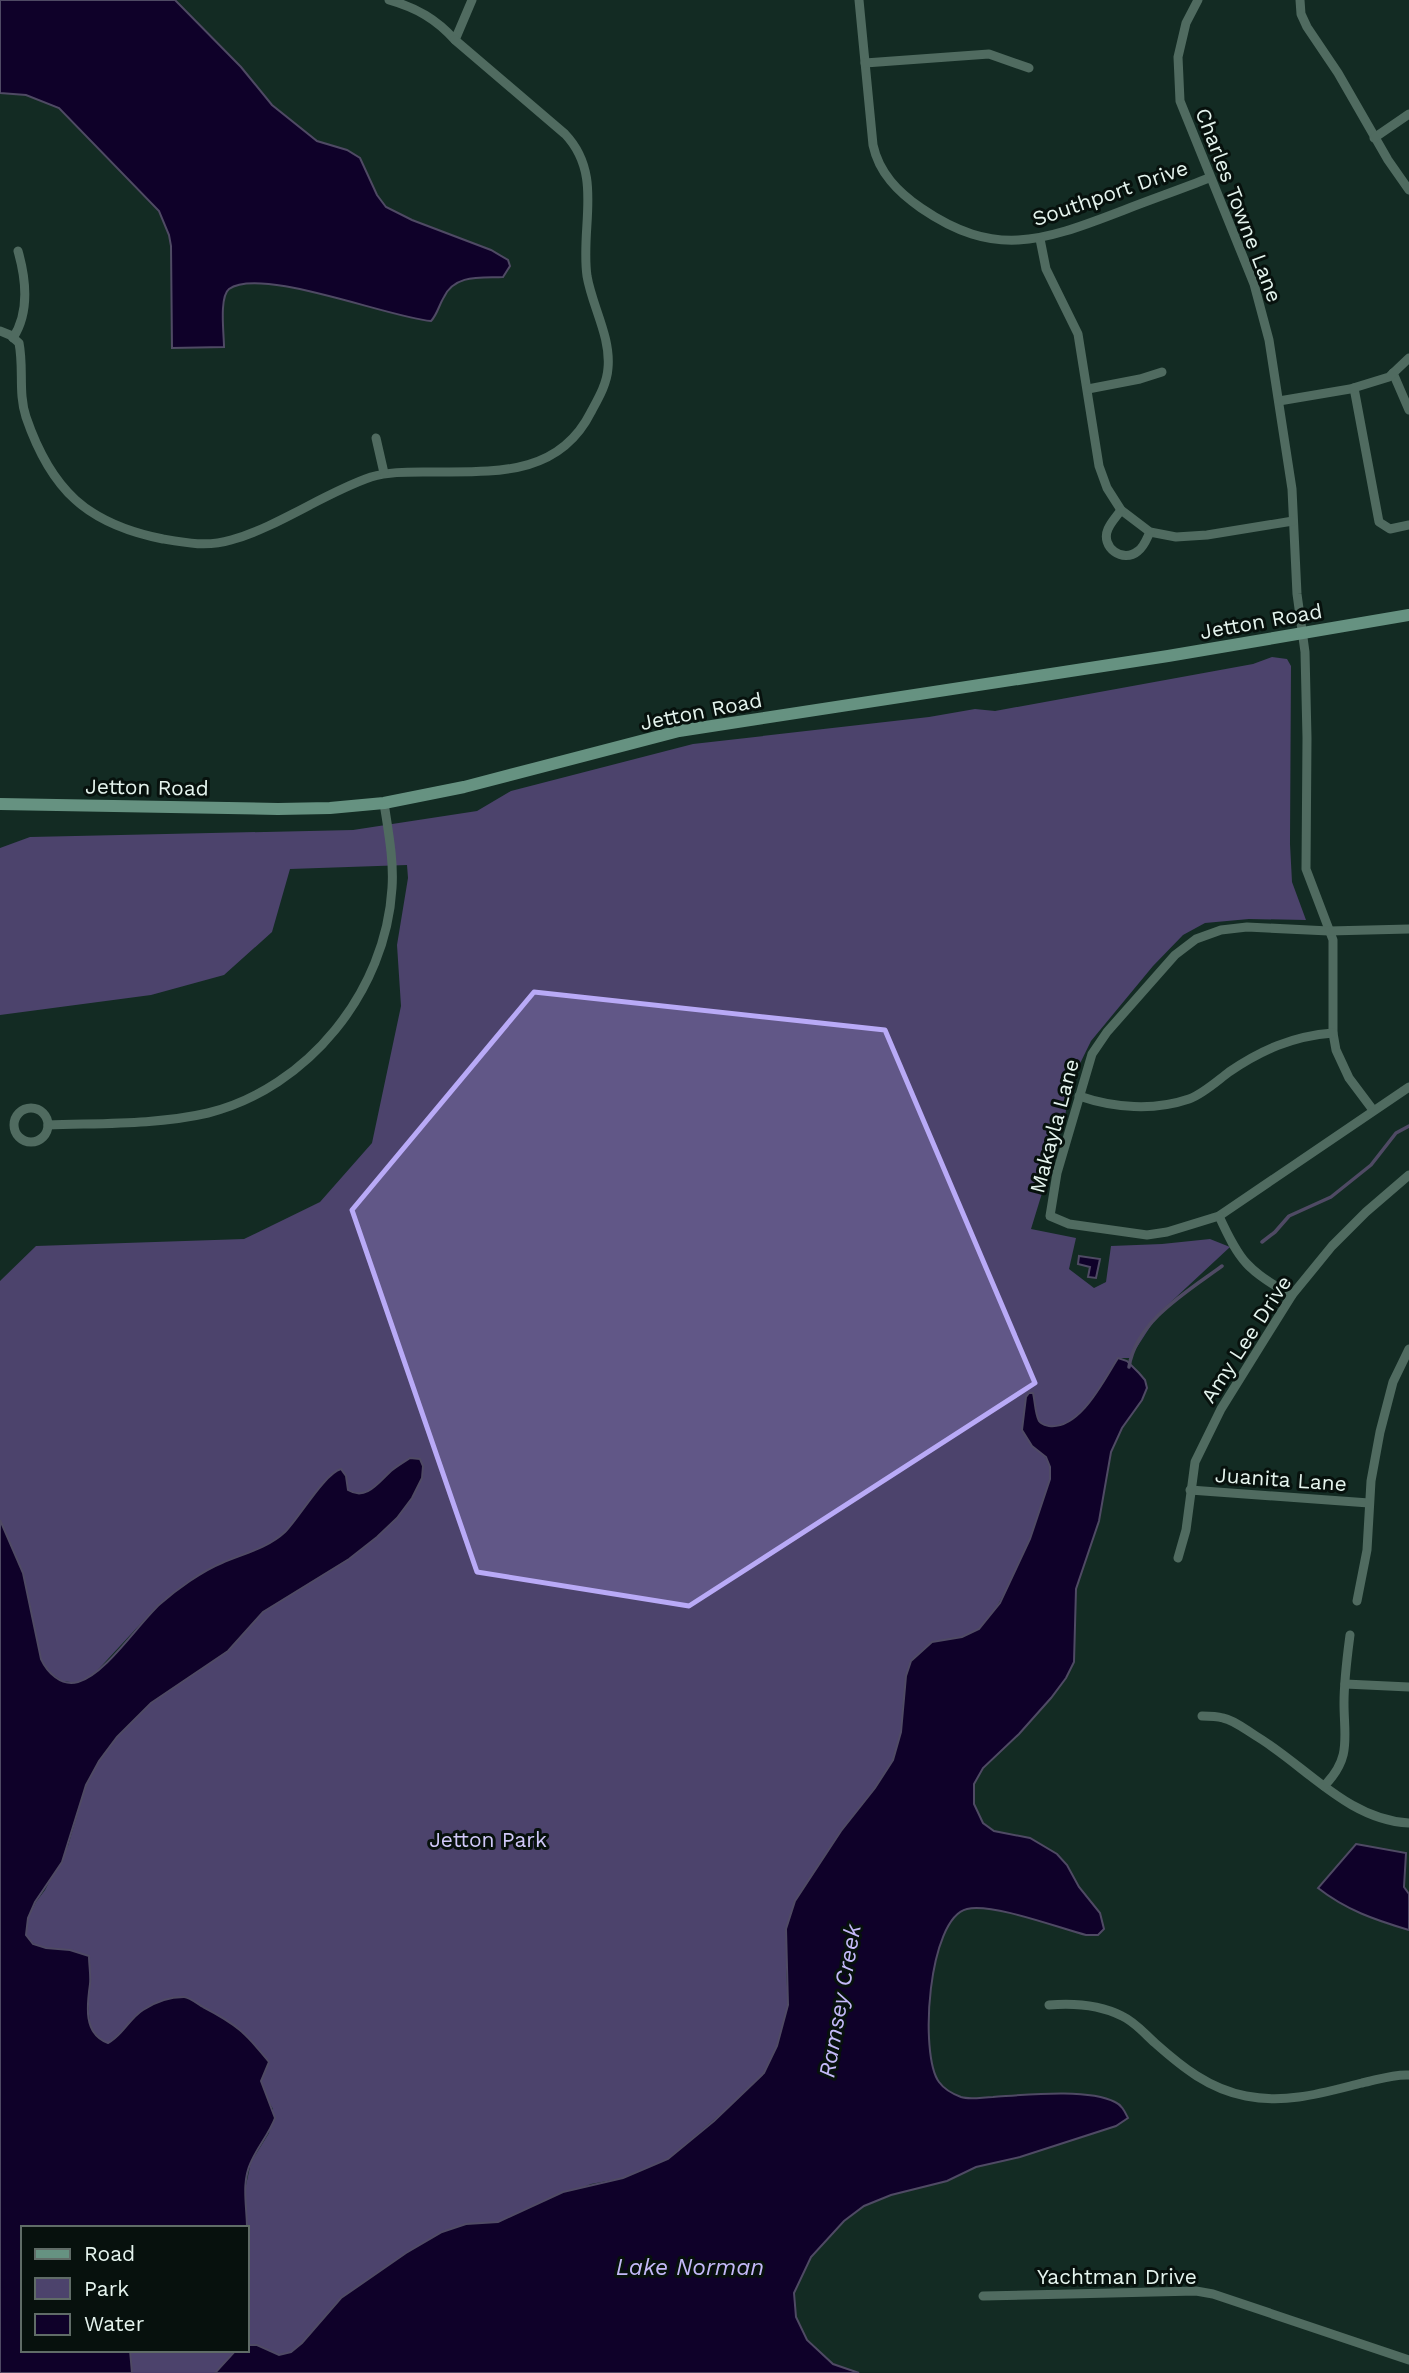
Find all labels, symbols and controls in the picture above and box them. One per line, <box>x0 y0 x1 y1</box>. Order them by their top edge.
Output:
street label: Charles Towne Lane <box>1190 104 1288 306</box>
street label: Southport Drive <box>1029 155 1191 231</box>
street label: Jetton Road <box>1198 598 1324 644</box>
street label: Jetton Road <box>638 687 764 735</box>
street label: Jetton Road <box>85 773 209 801</box>
street label: Makayla Lane <box>1024 1056 1084 1196</box>
street label: Amy Lee Drive <box>1196 1271 1296 1407</box>
street label: Juanita Lane <box>1214 1462 1348 1496</box>
park label: Jetton Park <box>429 1827 547 1852</box>
water label: Ramsey Creek <box>813 1921 867 2080</box>
legend <box>21 2226 248 2352</box>
text: Road <box>84 2241 135 2266</box>
water label: Lake Norman <box>616 2254 764 2281</box>
street label: Yachtman Drive <box>1037 2264 1197 2289</box>
text: Park <box>84 2276 129 2301</box>
text: Water <box>84 2311 145 2336</box>

